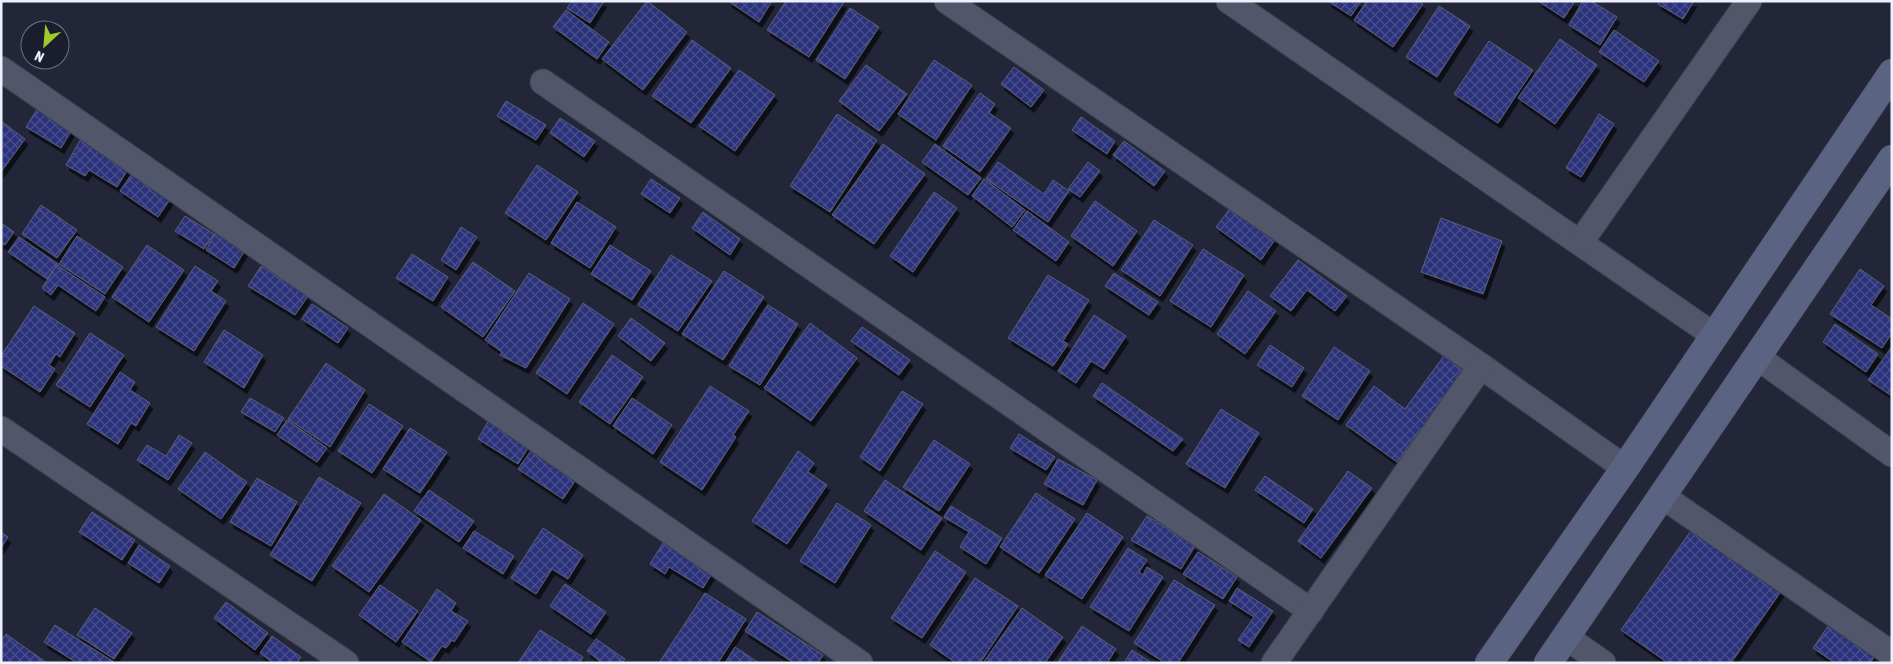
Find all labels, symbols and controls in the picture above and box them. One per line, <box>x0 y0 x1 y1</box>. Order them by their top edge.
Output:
north arrow <box>20 20 70 70</box>
text: N <box>32 48 47 66</box>

